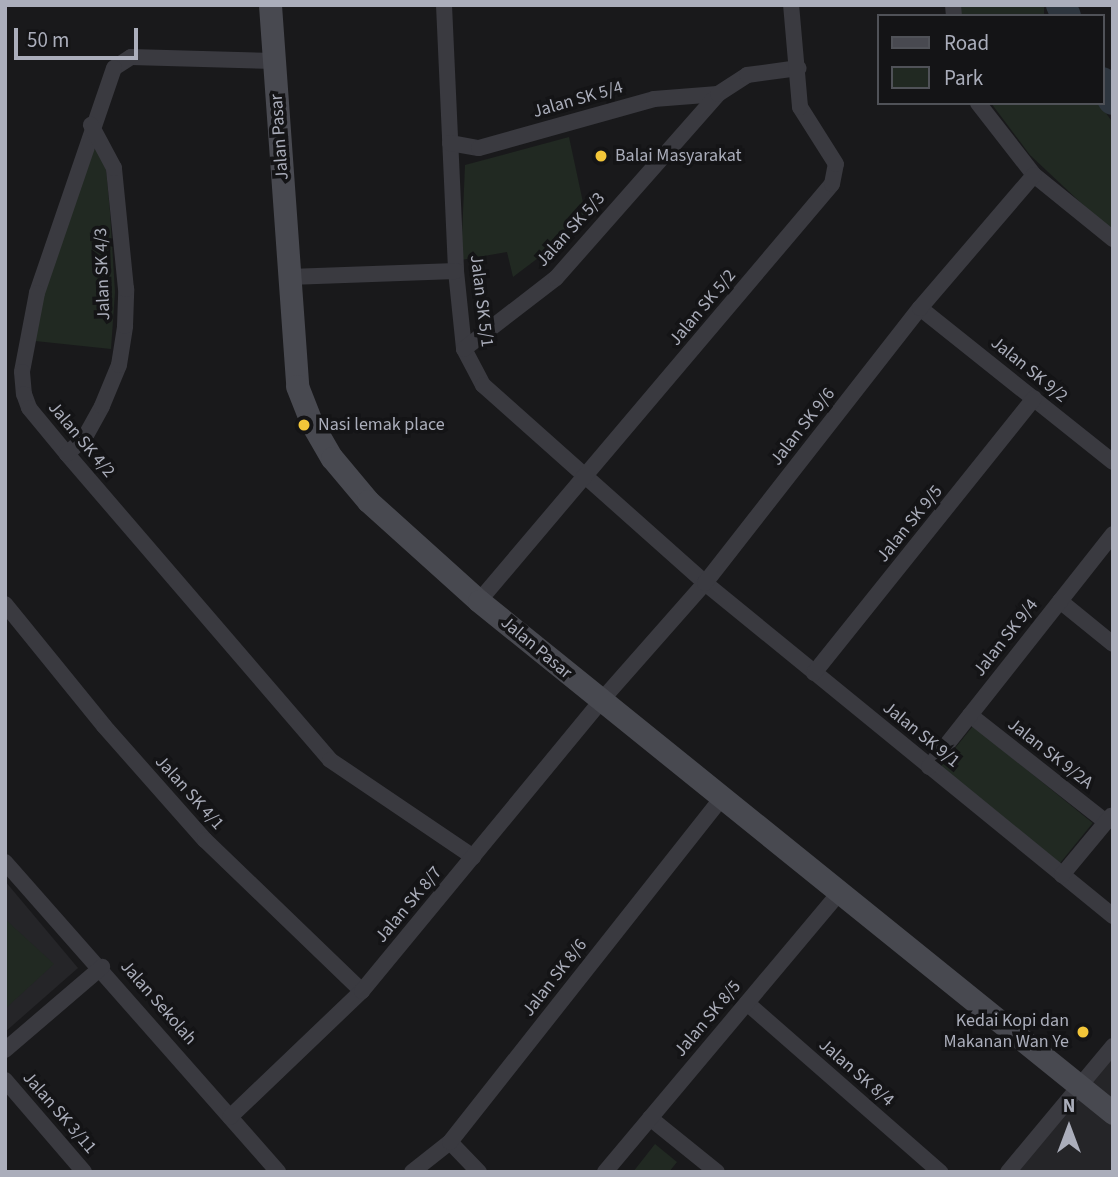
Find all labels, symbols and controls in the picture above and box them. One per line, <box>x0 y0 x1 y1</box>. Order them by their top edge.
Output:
scale bar <box>18 14 142 58</box>
legend <box>876 14 1104 105</box>
text: 50 m <box>27 25 69 55</box>
text: Road <box>944 28 989 58</box>
text: Park <box>944 63 983 93</box>
street label: Jalan SK 5/4 <box>531 77 625 123</box>
street label: Jalan Pasar <box>266 93 294 181</box>
place label: Balai Masyarakat <box>615 145 742 167</box>
marker: Balai Masyarakat <box>593 148 609 164</box>
street label: Jalan SK 5/3 <box>532 188 610 272</box>
street label: Jalan SK 4/3 <box>91 227 115 321</box>
street label: Jalan SK 5/1 <box>465 254 497 348</box>
street label: Jalan SK 5/2 <box>665 266 741 350</box>
street label: Jalan SK 9/2 <box>986 332 1072 408</box>
street label: Jalan SK 9/6 <box>766 384 840 470</box>
street label: Jalan SK 4/2 <box>43 398 119 482</box>
place label: Nasi lemak place <box>318 414 445 436</box>
marker: Nasi lemak place <box>296 417 312 433</box>
street label: Jalan SK 9/5 <box>872 481 948 567</box>
street label: Jalan SK 9/4 <box>969 595 1043 681</box>
street label: Jalan Pasar <box>496 612 576 684</box>
street label: Jalan SK 9/1 <box>878 697 964 773</box>
street label: Jalan SK 9/2A <box>1003 714 1097 794</box>
street label: Jalan SK 4/1 <box>150 751 228 835</box>
street label: Jalan SK 8/7 <box>371 863 447 947</box>
street label: Jalan SK 8/6 <box>518 935 592 1021</box>
street label: Jalan Sekolah <box>115 956 201 1050</box>
street label: Jalan SK 8/5 <box>670 977 746 1061</box>
place label: Kedai Kopi dan Makanan Wan Ye <box>944 1011 1069 1054</box>
marker: Kedai Kopi dan Makanan Wan Ye <box>1075 1024 1091 1040</box>
street label: Jalan SK 8/4 <box>814 1034 898 1112</box>
street label: Jalan SK 3/11 <box>18 1068 100 1158</box>
north arrow <box>1034 1093 1104 1163</box>
text: N <box>1063 1093 1075 1120</box>

